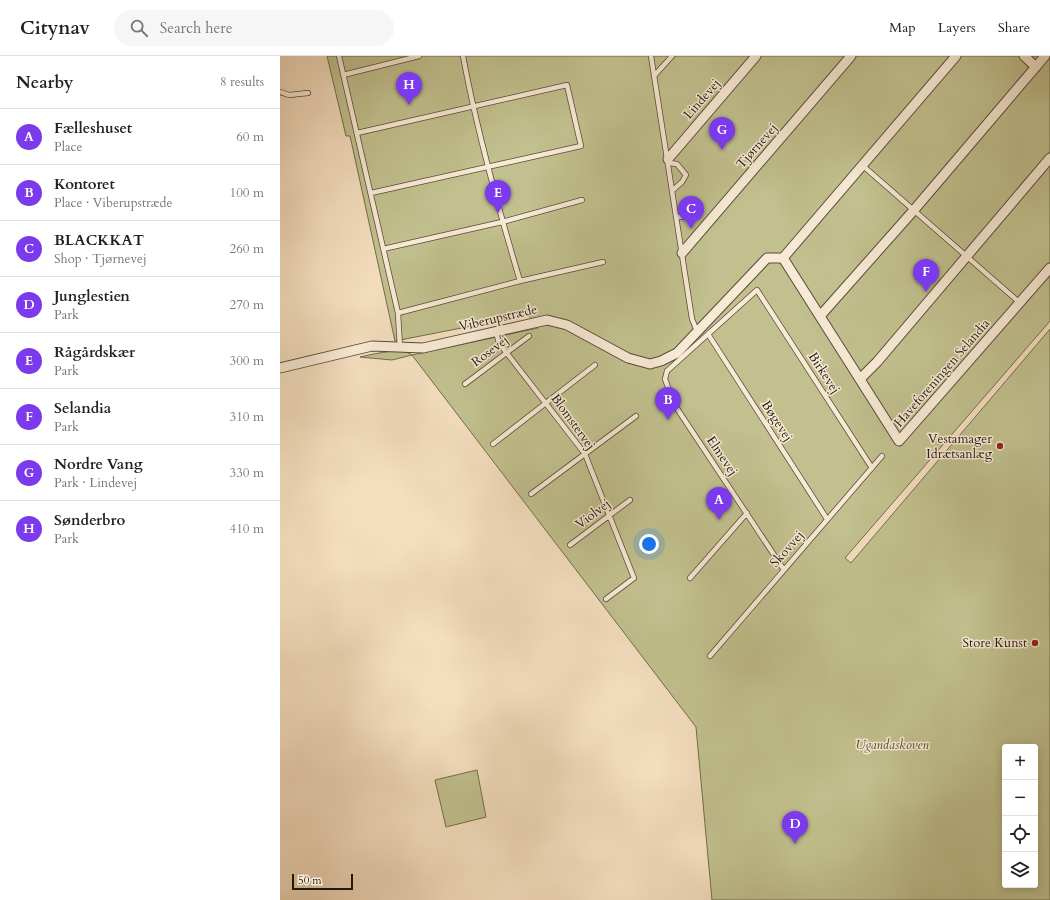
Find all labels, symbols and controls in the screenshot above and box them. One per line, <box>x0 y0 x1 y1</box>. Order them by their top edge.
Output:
search box <box>114 10 394 46</box>
text: Citynav <box>20 15 90 41</box>
icon: search <box>128 17 150 39</box>
text: Search here <box>160 18 233 38</box>
text: Map <box>889 18 916 37</box>
text: Layers <box>938 18 976 37</box>
text: Share <box>998 18 1030 37</box>
text: Nearby <box>16 71 73 94</box>
pin: H <box>396 72 422 105</box>
text: 8 results <box>220 73 264 91</box>
street label: Lindevej <box>680 75 724 123</box>
pin: G <box>709 117 735 150</box>
text: Fælleshuset <box>54 118 132 138</box>
street label: Tjørnevej <box>732 119 782 173</box>
text: A <box>24 128 34 146</box>
text: 60 m <box>236 128 264 146</box>
text: Place <box>54 138 82 156</box>
text: Kontoret <box>54 174 115 194</box>
pin: E <box>485 180 511 213</box>
text: B <box>24 184 34 202</box>
text: 100 m <box>230 184 264 202</box>
text: Place · Viberupstræde <box>54 194 172 212</box>
pin: C <box>678 196 704 229</box>
text: BLACKKAT <box>54 230 144 250</box>
text: C <box>24 240 34 258</box>
text: 260 m <box>230 240 264 258</box>
text: Shop · Tjørnevej <box>54 250 147 268</box>
pin: F <box>913 259 939 292</box>
text: Junglestien <box>54 286 130 306</box>
text: D <box>23 296 35 314</box>
text: 270 m <box>230 296 264 314</box>
street label: Viberupstræde <box>457 300 539 336</box>
text: Park <box>54 306 79 324</box>
street label: Haveforeningen Selandia <box>890 315 994 431</box>
street label: Rosevej <box>468 331 512 371</box>
text: Rågårdskær <box>54 342 135 362</box>
street label: Birkevej <box>804 349 844 397</box>
text: E <box>25 352 33 370</box>
text: 300 m <box>230 352 264 370</box>
text: Park <box>54 362 79 380</box>
pin: B <box>655 387 681 420</box>
street label: Blomstervej <box>546 390 600 454</box>
street label: Bøgevej <box>757 397 797 445</box>
text: Selandia <box>54 398 111 418</box>
text: F <box>25 408 33 426</box>
text: 310 m <box>230 408 264 426</box>
text: Park <box>54 418 79 436</box>
place label: Vestamager Idrætsanlæg <box>926 430 993 463</box>
street label: Elmevej <box>702 433 742 479</box>
marker: Vestamager Idrætsanlæg <box>995 441 1005 451</box>
text: Nordre Vang <box>54 454 143 474</box>
text: G <box>24 464 34 482</box>
text: 330 m <box>230 464 264 482</box>
text: Park · Lindevej <box>54 474 137 492</box>
pin: A <box>706 487 732 520</box>
street label: Violvej <box>572 495 614 533</box>
text: Sønderbro <box>54 510 125 530</box>
text: H <box>23 520 35 538</box>
text: 410 m <box>230 520 264 538</box>
street label: Skovvej <box>766 527 808 571</box>
text: Park <box>54 530 79 548</box>
your location <box>639 534 659 554</box>
place label: Store Kunst <box>963 634 1027 652</box>
marker: Store Kunst <box>1030 638 1040 648</box>
park label: Ugandaskoven <box>855 736 930 754</box>
map controls <box>1002 744 1038 888</box>
button: + <box>1002 744 1038 780</box>
button: − <box>1002 780 1038 816</box>
pin: D <box>782 811 808 844</box>
button: locate <box>1002 816 1038 852</box>
button: layers <box>1002 852 1038 888</box>
scale bar <box>292 872 353 891</box>
text: 50 m <box>298 873 322 888</box>

